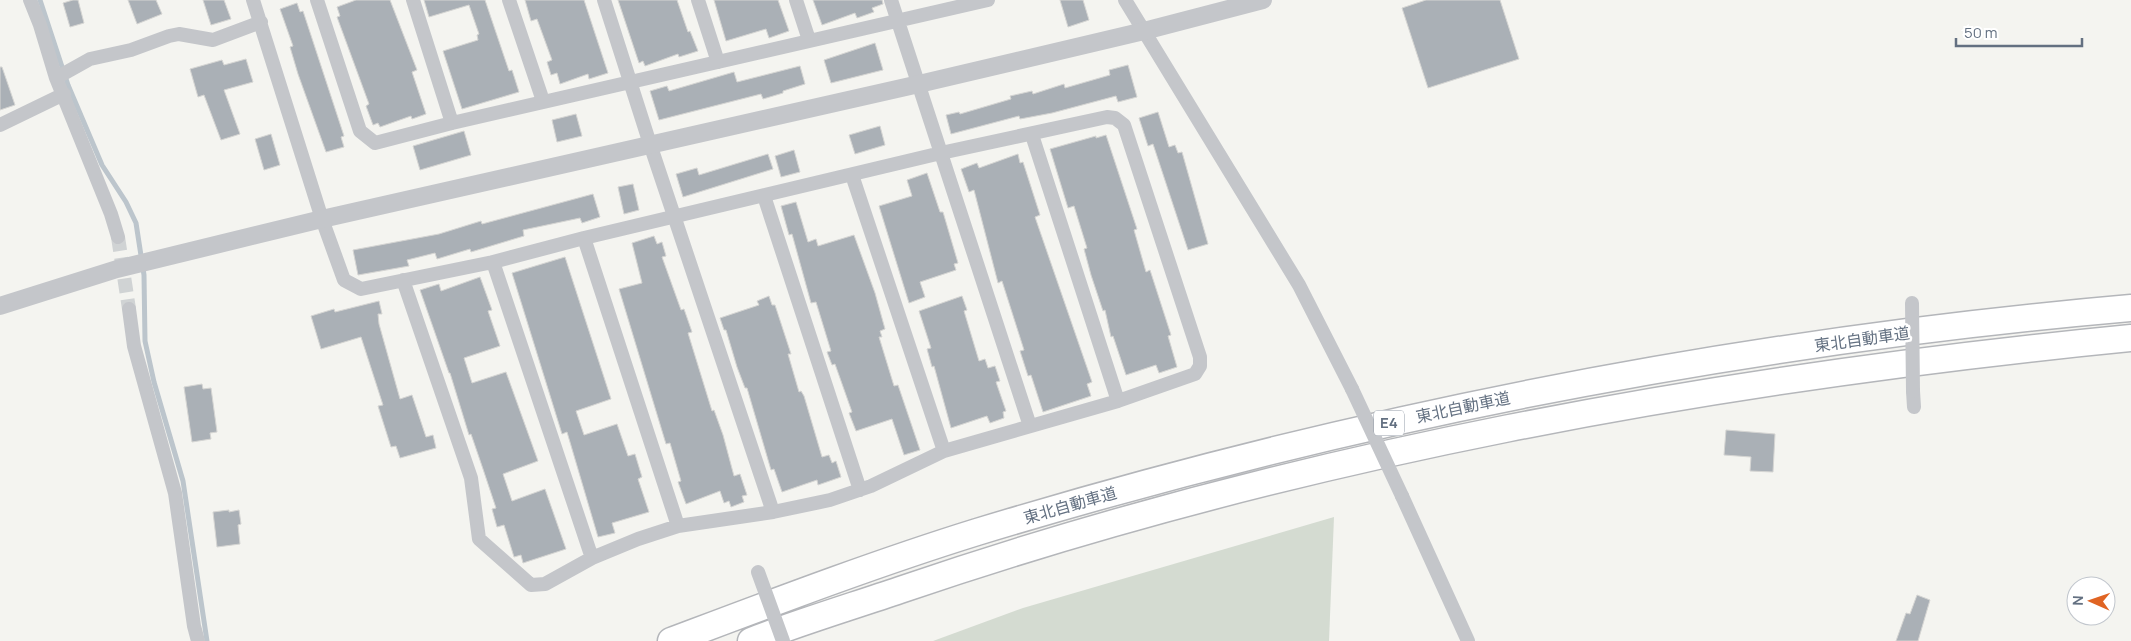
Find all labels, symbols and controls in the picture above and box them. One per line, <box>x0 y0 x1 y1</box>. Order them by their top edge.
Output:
scale bar <box>1956 15 2082 47</box>
text: 50 m <box>1964 22 1998 43</box>
street label: 東北自動車道 <box>1813 321 1911 357</box>
street label: 東北自動車道 <box>1414 386 1512 428</box>
road number: E4 <box>1374 410 1404 436</box>
street label: 東北自動車道 <box>1021 481 1119 529</box>
north arrow <box>2066 576 2116 626</box>
text: N <box>2068 595 2087 606</box>

